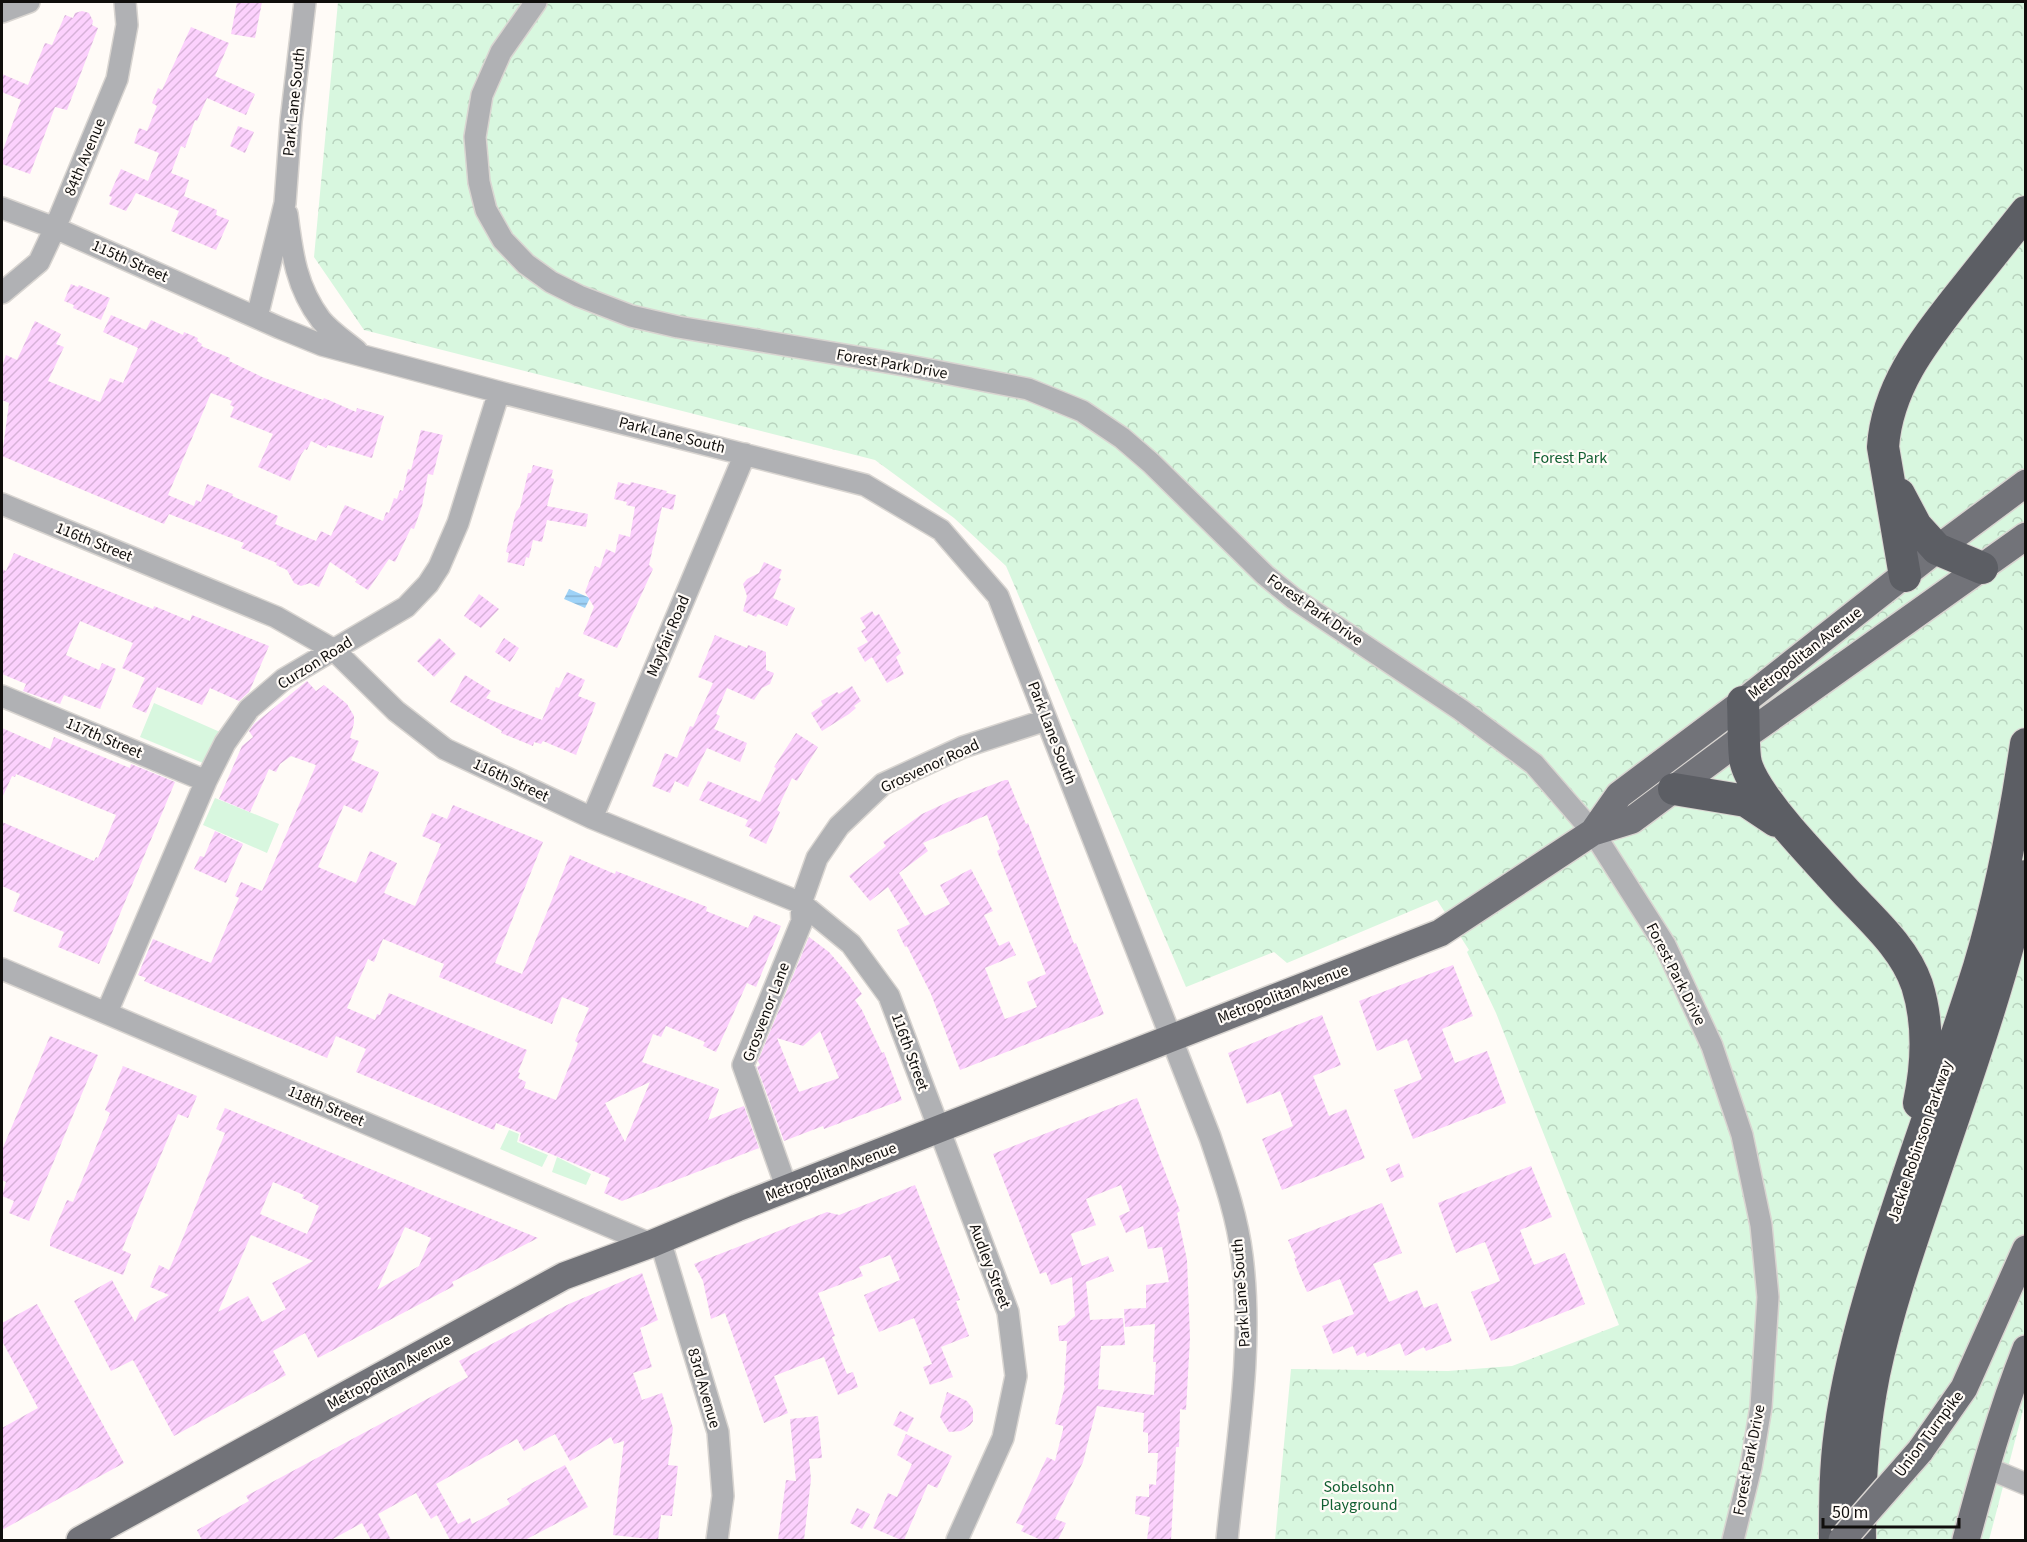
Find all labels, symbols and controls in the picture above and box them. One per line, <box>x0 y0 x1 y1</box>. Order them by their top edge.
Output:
street label: Park Lane South <box>277 47 311 157</box>
street label: 84th Avenue <box>59 115 111 199</box>
street label: 115th Street <box>88 234 172 288</box>
street label: Forest Park Drive <box>835 343 949 385</box>
street label: Park Lane South <box>617 411 727 459</box>
park label: Forest Park <box>1533 447 1607 469</box>
street label: 116th Street <box>52 517 136 568</box>
street label: Forest Park Drive <box>1263 569 1367 651</box>
street label: Mayfair Road <box>641 592 695 680</box>
street label: Metropolitan Avenue <box>1744 602 1867 704</box>
street label: Curzon Road <box>273 631 357 695</box>
street label: Park Lane South <box>1022 678 1082 788</box>
street label: 117th Street <box>62 712 146 764</box>
street label: Grosvenor Road <box>877 734 983 798</box>
street label: 116th Street <box>470 753 553 807</box>
street label: Forest Park Drive <box>1641 919 1711 1029</box>
street label: Grosvenor Lane <box>737 959 795 1065</box>
street label: Metropolitan Avenue <box>1214 959 1352 1029</box>
street label: 116th Street <box>886 1010 934 1094</box>
street label: Jackie Robinson Parkway <box>1882 1057 1958 1225</box>
street label: 118th Street <box>284 1080 368 1132</box>
street label: Metropolitan Avenue <box>762 1137 900 1207</box>
street label: Audley Street <box>964 1220 1016 1312</box>
street label: Park Lane South <box>1226 1238 1256 1348</box>
street label: Metropolitan Avenue <box>323 1329 455 1415</box>
street label: 83rd Avenue <box>682 1345 726 1431</box>
street label: Union Turnpike <box>1889 1386 1969 1482</box>
street label: Forest Park Drive <box>1727 1403 1771 1517</box>
park label: Sobelsohn Playground <box>1320 1476 1398 1516</box>
scale bar <box>1823 1491 1960 1529</box>
text: 50 m <box>1832 1500 1868 1525</box>

